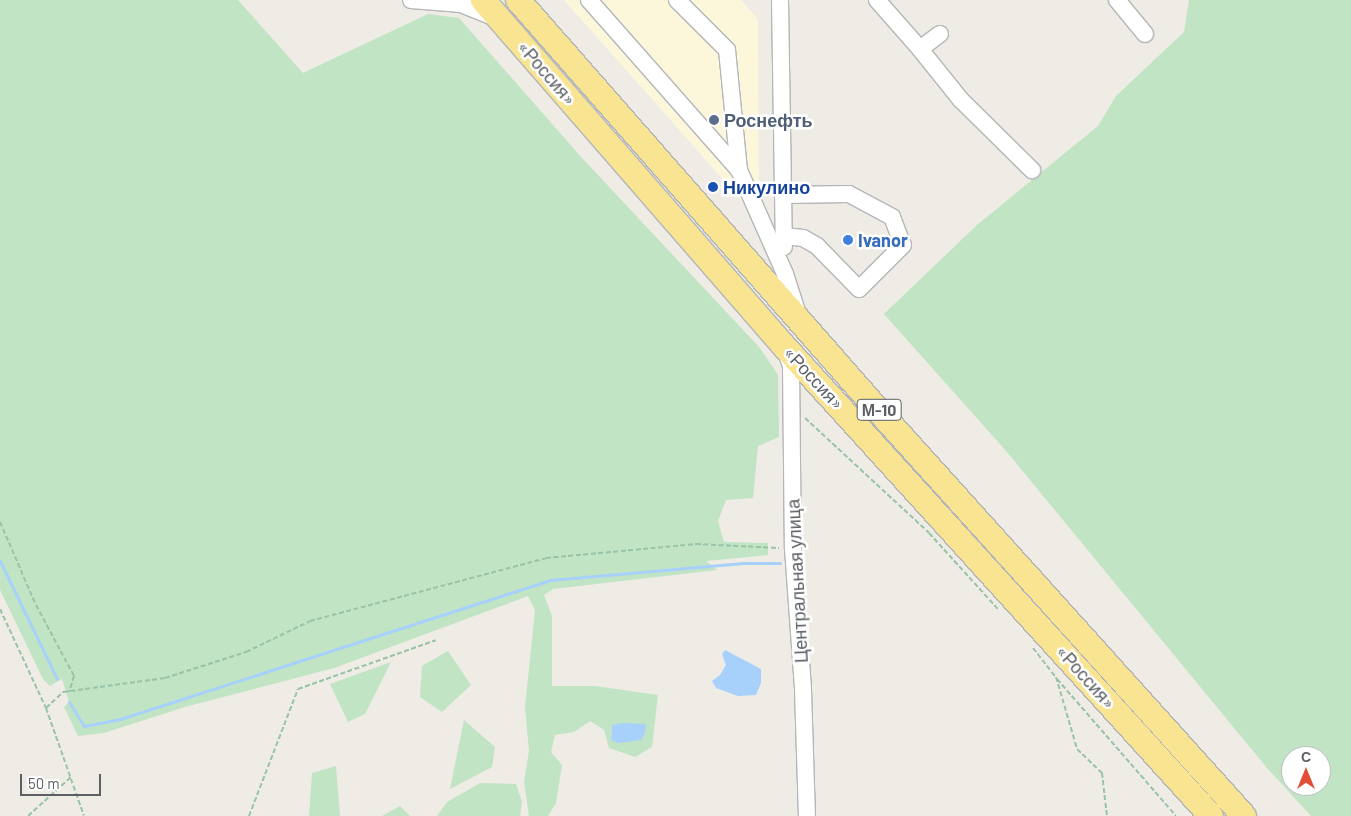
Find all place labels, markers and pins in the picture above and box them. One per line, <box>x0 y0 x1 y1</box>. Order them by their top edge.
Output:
place label: Роснефть <box>724 109 813 131</box>
marker: Роснефть <box>708 114 720 126</box>
place label: Никулино <box>723 176 810 198</box>
marker: Никулино <box>707 181 719 193</box>
place label: Ivanor <box>858 229 908 251</box>
marker: Ivanor <box>842 234 854 246</box>

